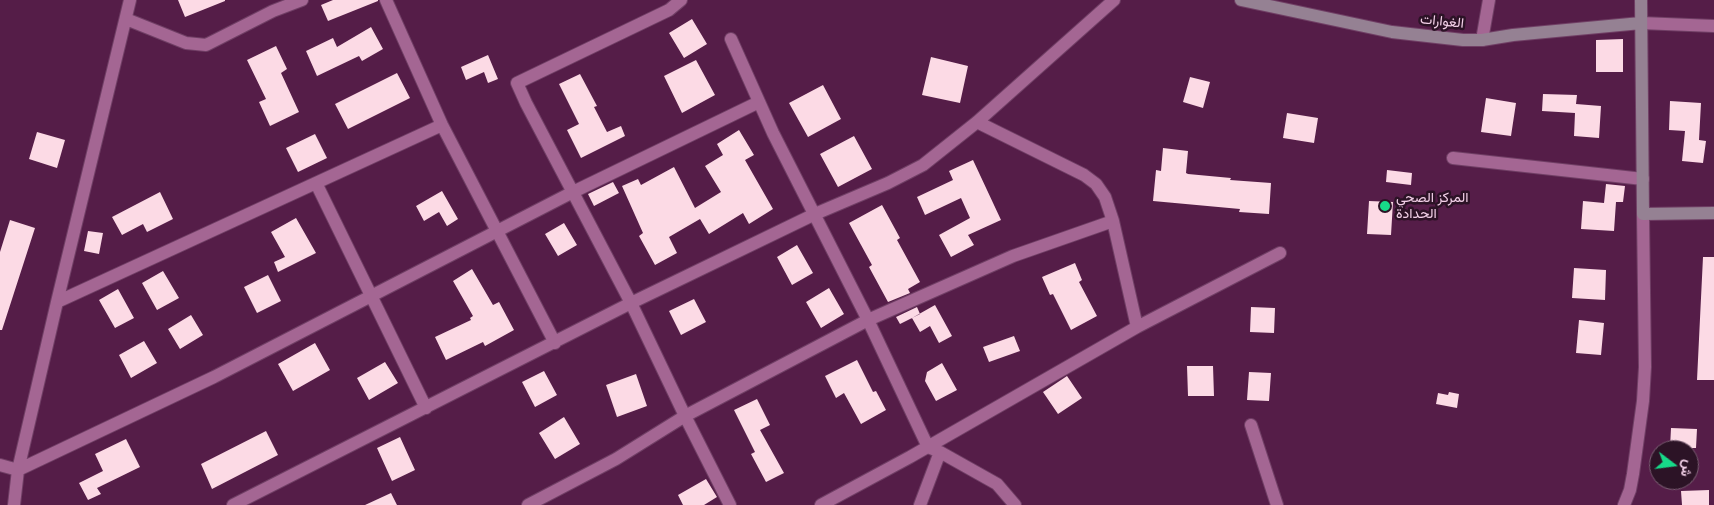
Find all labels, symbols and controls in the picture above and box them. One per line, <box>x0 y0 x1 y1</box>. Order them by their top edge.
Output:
street label: الغوارات <box>1419 11 1465 33</box>
place label: المركز الصحي الحدادة <box>1396 190 1468 222</box>
marker: المركز الصحي الحدادة <box>1378 199 1392 213</box>
north arrow <box>1649 440 1699 490</box>
text: ش <box>1678 458 1697 479</box>

